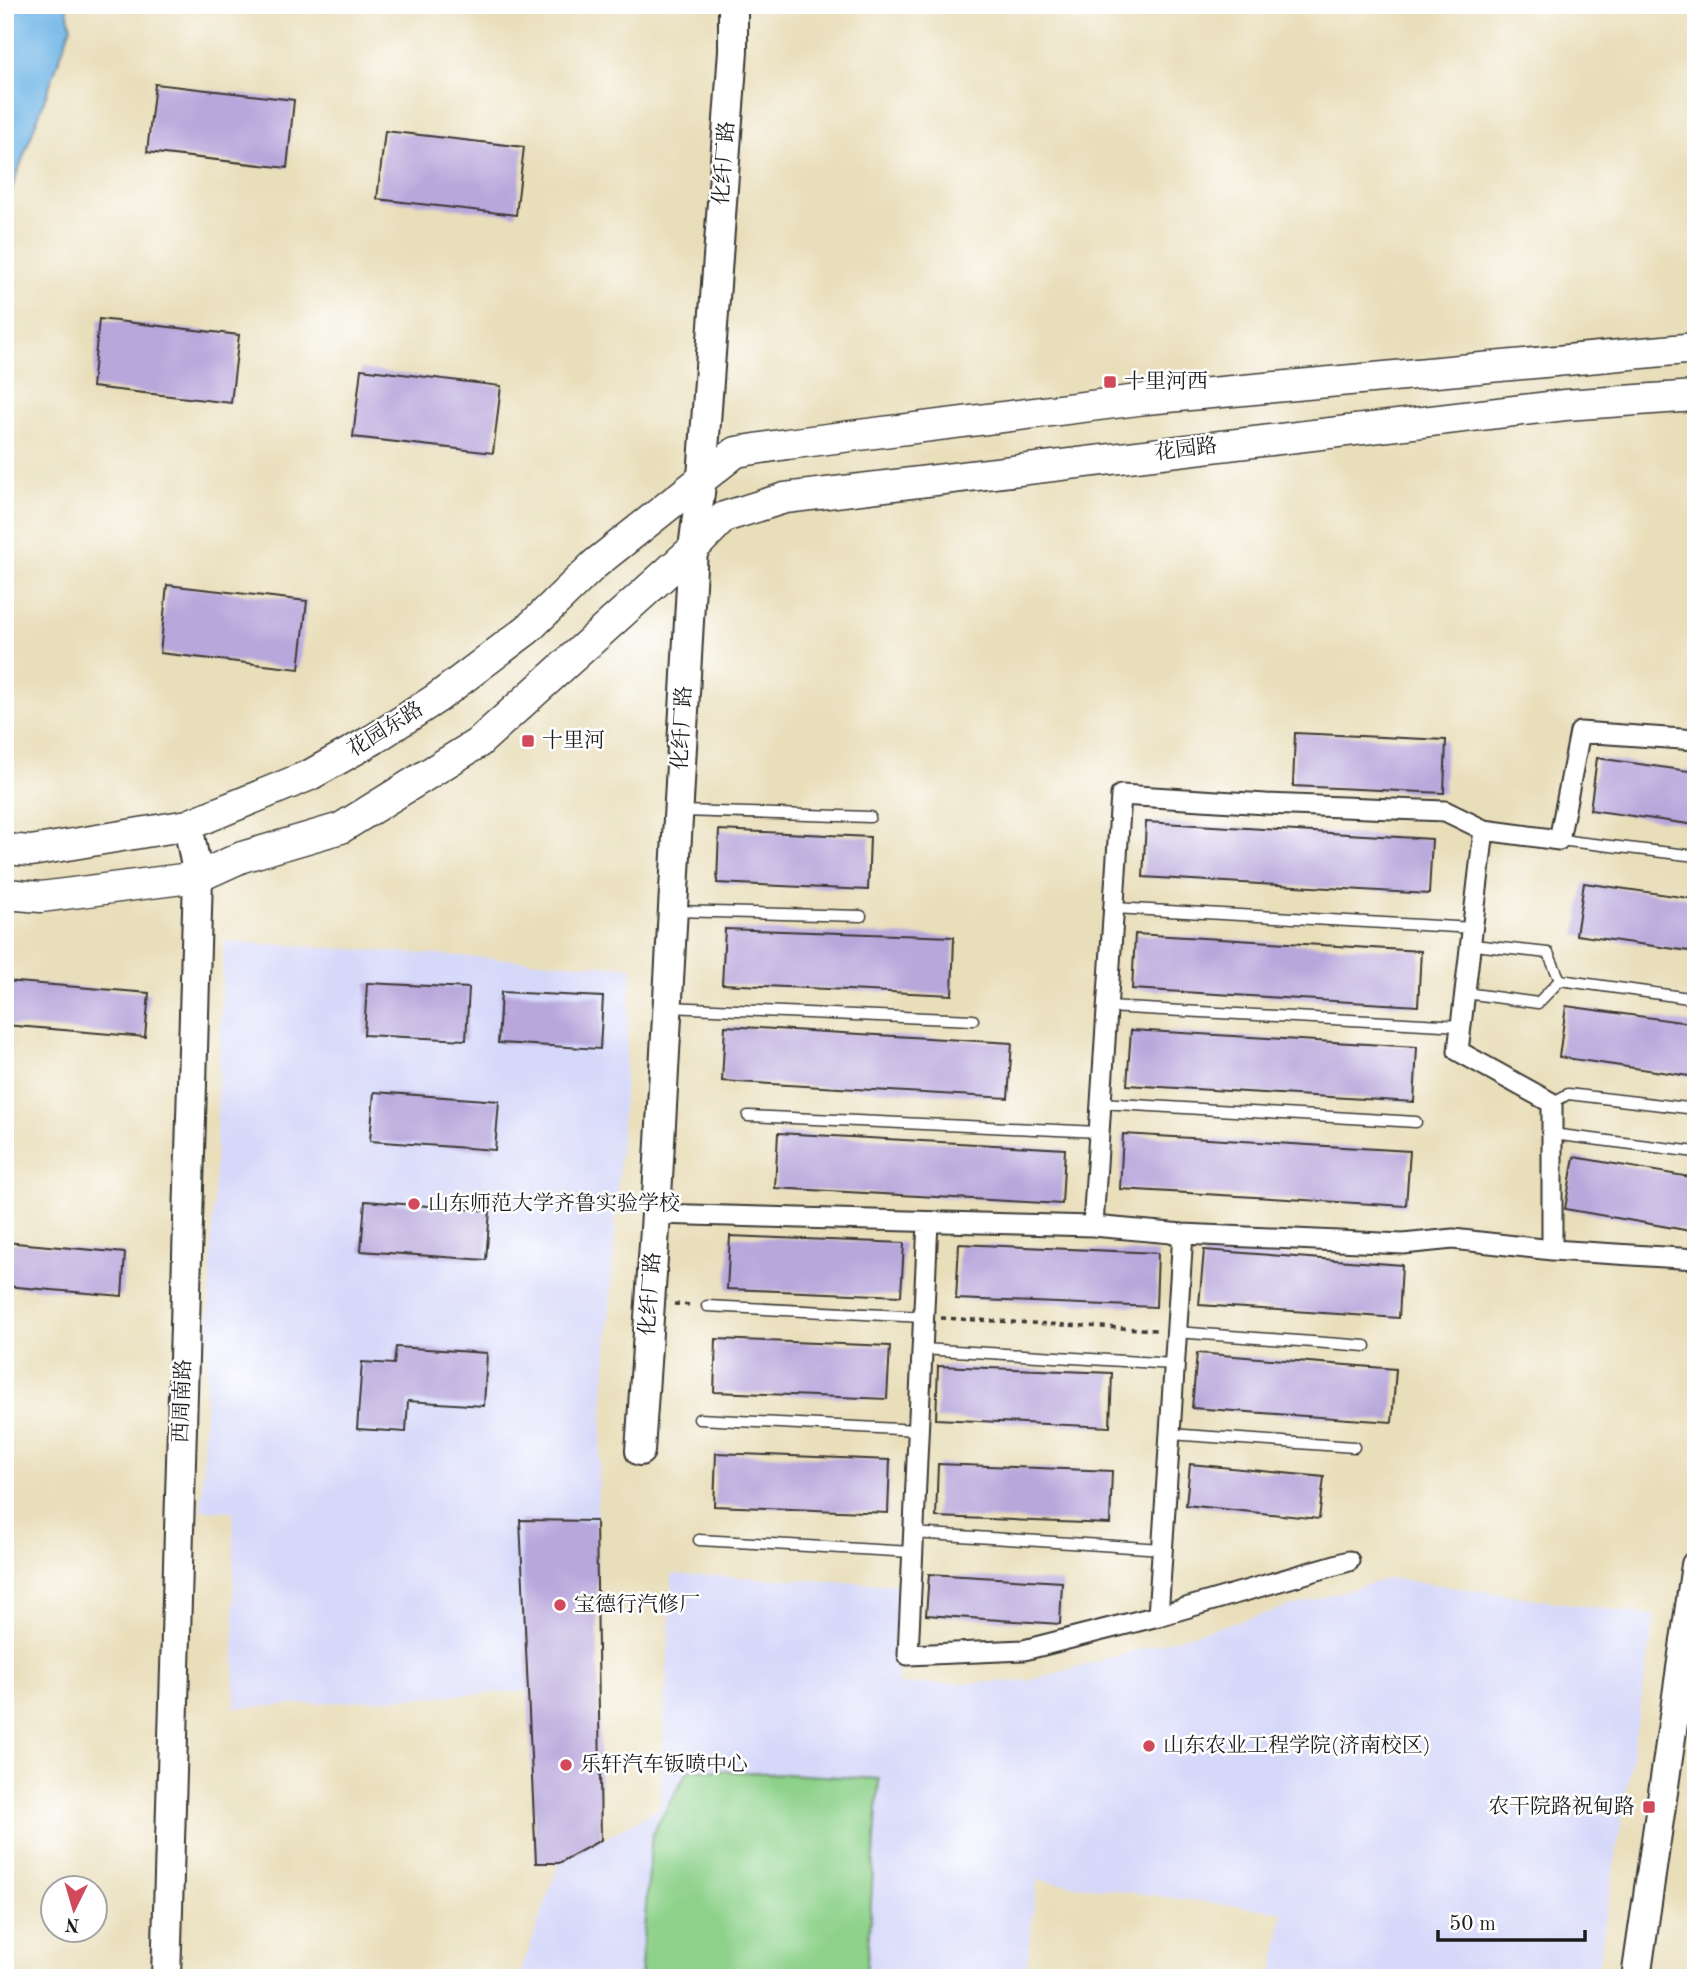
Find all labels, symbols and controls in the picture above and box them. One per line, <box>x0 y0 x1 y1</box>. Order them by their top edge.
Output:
street label: 化纤厂路 <box>710 120 738 206</box>
place label: 十里河西 <box>1124 370 1208 393</box>
marker: 十里河西 <box>1102 374 1118 390</box>
street label: 花园路 <box>1153 434 1219 464</box>
street label: 化纤厂路 <box>668 685 696 770</box>
street label: 花园东路 <box>344 697 427 761</box>
place label: 十里河 <box>542 729 605 752</box>
marker: 十里河 <box>520 733 536 749</box>
place label: 山东师范大学齐鲁实验学校 <box>428 1192 680 1215</box>
marker: 山东师范大学齐鲁实验学校 <box>406 1196 422 1212</box>
street label: 化纤厂路 <box>636 1251 664 1337</box>
street label: 西周南路 <box>169 1359 195 1443</box>
place label: 宝德行汽修厂 <box>574 1593 700 1616</box>
marker: 宝德行汽修厂 <box>552 1597 568 1613</box>
place label: 山东农业工程学院(济南校区) <box>1163 1734 1431 1757</box>
marker: 山东农业工程学院(济南校区) <box>1141 1738 1157 1754</box>
place label: 乐轩汽车钣喷中心 <box>580 1753 748 1776</box>
marker: 乐轩汽车钣喷中心 <box>558 1757 574 1773</box>
place label: 农干院路祝甸路 <box>1488 1795 1635 1818</box>
marker: 农干院路祝甸路 <box>1641 1799 1657 1815</box>
north arrow <box>38 1874 108 1944</box>
scale bar <box>1438 1899 1586 1943</box>
text: N <box>64 1913 81 1934</box>
text: 50 m <box>1449 1914 1496 1935</box>

